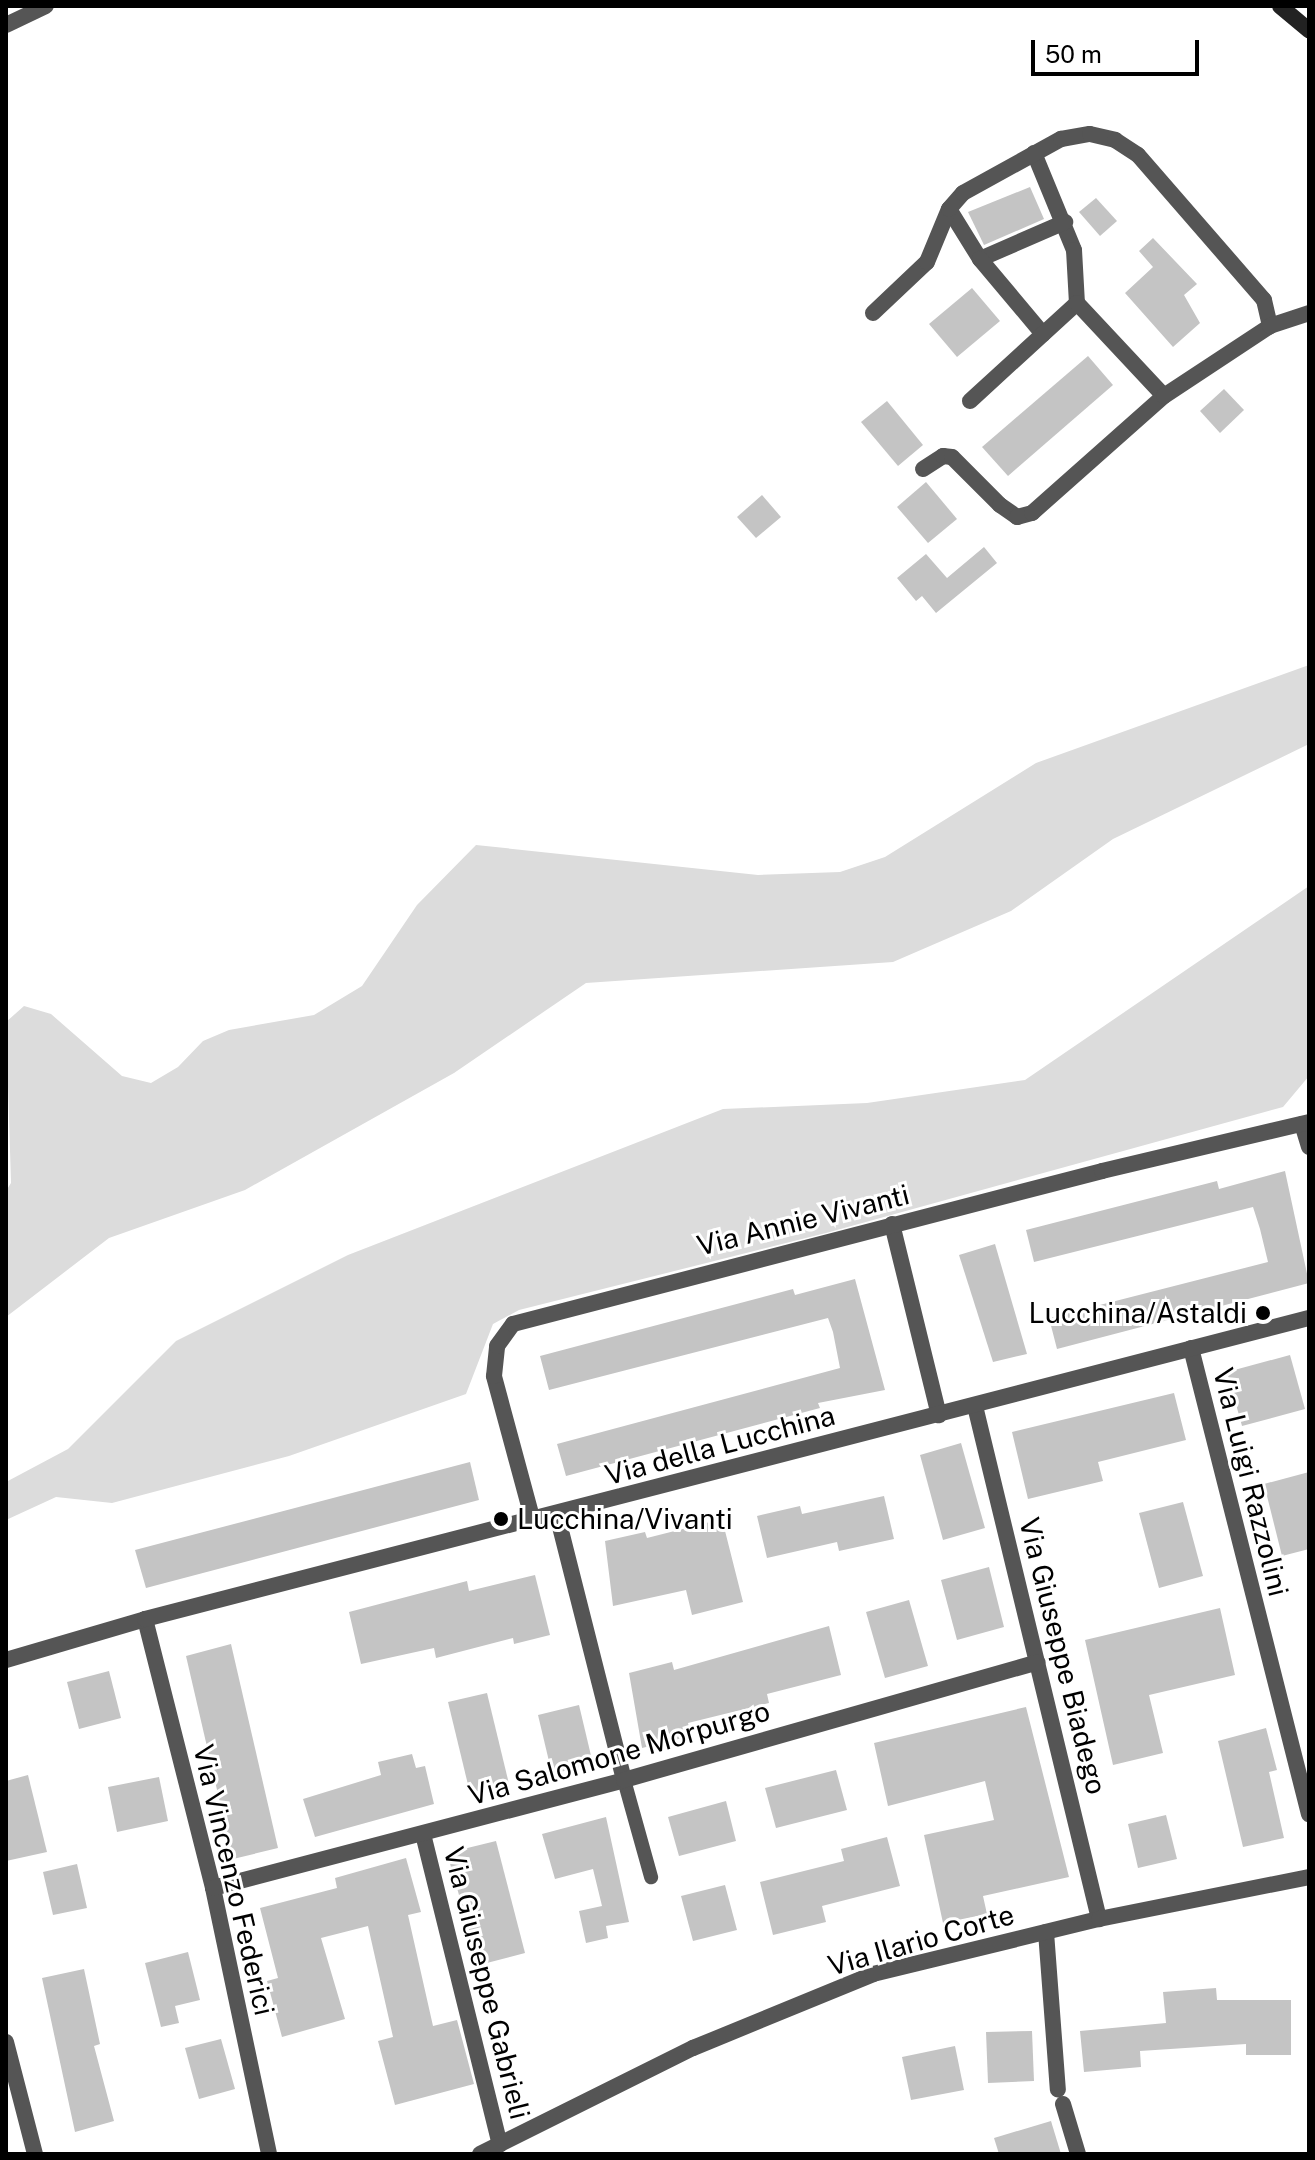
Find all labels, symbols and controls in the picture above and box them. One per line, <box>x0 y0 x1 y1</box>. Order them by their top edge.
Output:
scale bar <box>1035 24 1203 74</box>
text: 50 m <box>1045 40 1102 68</box>
street label: Via Annie Vivanti <box>693 1177 913 1263</box>
place label: Lucchina/Astaldi <box>1029 1296 1247 1330</box>
marker: Lucchina/Astaldi <box>1254 1304 1272 1322</box>
street label: Via Luigi Razzolini <box>1206 1364 1296 1600</box>
street label: Via della Lucchina <box>601 1398 839 1492</box>
place label: Lucchina/Vivanti <box>517 1502 733 1536</box>
marker: Lucchina/Vivanti <box>492 1510 510 1528</box>
street label: Via Giuseppe Biadego <box>1012 1514 1114 1798</box>
street label: Via Salomone Morpurgo <box>464 1694 774 1812</box>
street label: Via Vincenzo Federici <box>186 1741 282 2019</box>
street label: Via Giuseppe Gabrieli <box>437 1843 537 2123</box>
street label: Via Ilario Corte <box>824 1897 1018 1983</box>

